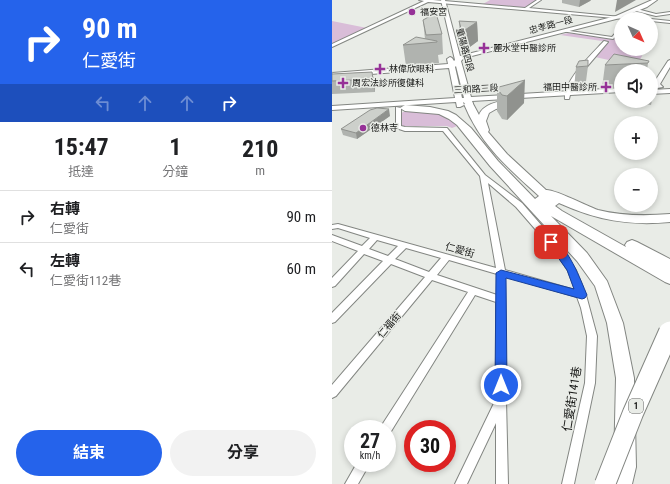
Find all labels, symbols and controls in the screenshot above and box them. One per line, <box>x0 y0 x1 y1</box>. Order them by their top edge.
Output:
marker: 福安宮 <box>407 7 417 17</box>
place label: 福安宮 <box>420 7 447 17</box>
text: 90 m <box>82 12 138 45</box>
north arrow <box>614 12 658 56</box>
map controls <box>614 12 658 212</box>
street label: 忠孝路一段 <box>528 14 574 36</box>
icon: right <box>16 16 68 68</box>
street label: 重陽路四段 <box>454 27 476 73</box>
marker: 麗水堂中醫診所 <box>478 42 490 54</box>
place label: 麗水堂中醫診所 <box>493 43 556 53</box>
text: 仁愛街 <box>82 50 136 71</box>
marker: 林偉欣眼科 <box>374 63 386 75</box>
place label: 林偉欣眼科 <box>389 64 434 74</box>
button: sound <box>614 64 658 108</box>
marker: 周宏法診所復健科 <box>337 77 349 89</box>
place label: 周宏法診所復健科 <box>352 78 424 88</box>
marker: 福田中醫診所 <box>600 81 612 93</box>
place label: 福田中醫診所 <box>543 82 597 92</box>
street label: 三和路三段 <box>453 83 499 95</box>
icon: left <box>92 92 114 114</box>
icon: ahead <box>134 92 156 114</box>
icon: ahead <box>176 92 198 114</box>
icon: right <box>218 92 240 114</box>
button: + <box>614 116 658 160</box>
place label: 德林寺 <box>371 122 398 133</box>
marker: 德林寺 <box>358 123 368 133</box>
text: 15:47 <box>54 133 109 161</box>
text: 1 <box>169 133 181 161</box>
text: 210 <box>242 135 278 163</box>
text: m <box>255 163 265 178</box>
text: 抵達 <box>68 164 94 179</box>
text: 分鐘 <box>162 164 188 179</box>
button: − <box>614 168 658 212</box>
text: 右轉 <box>50 200 80 218</box>
icon: right <box>16 206 38 228</box>
text: 90 m <box>286 208 316 226</box>
text: 仁愛街 <box>50 221 89 236</box>
pin <box>534 225 568 259</box>
icon: arrive <box>540 231 562 253</box>
street label: 仁愛街 <box>444 241 476 259</box>
text: 左轉 <box>50 252 80 270</box>
icon: left <box>16 258 38 280</box>
text: 60 m <box>286 260 316 278</box>
text: 仁愛街112巷 <box>50 273 121 288</box>
street label: 仁福街 <box>375 310 403 340</box>
position arrow <box>480 364 522 406</box>
street label: 仁愛街141巷 <box>560 365 584 433</box>
road number: 1 <box>629 399 643 413</box>
speed limit sign: 30 <box>404 420 456 472</box>
text: 27 <box>360 429 380 453</box>
button: 結束 <box>16 430 162 476</box>
button: 分享 <box>170 430 316 476</box>
text: km/h <box>360 450 380 461</box>

